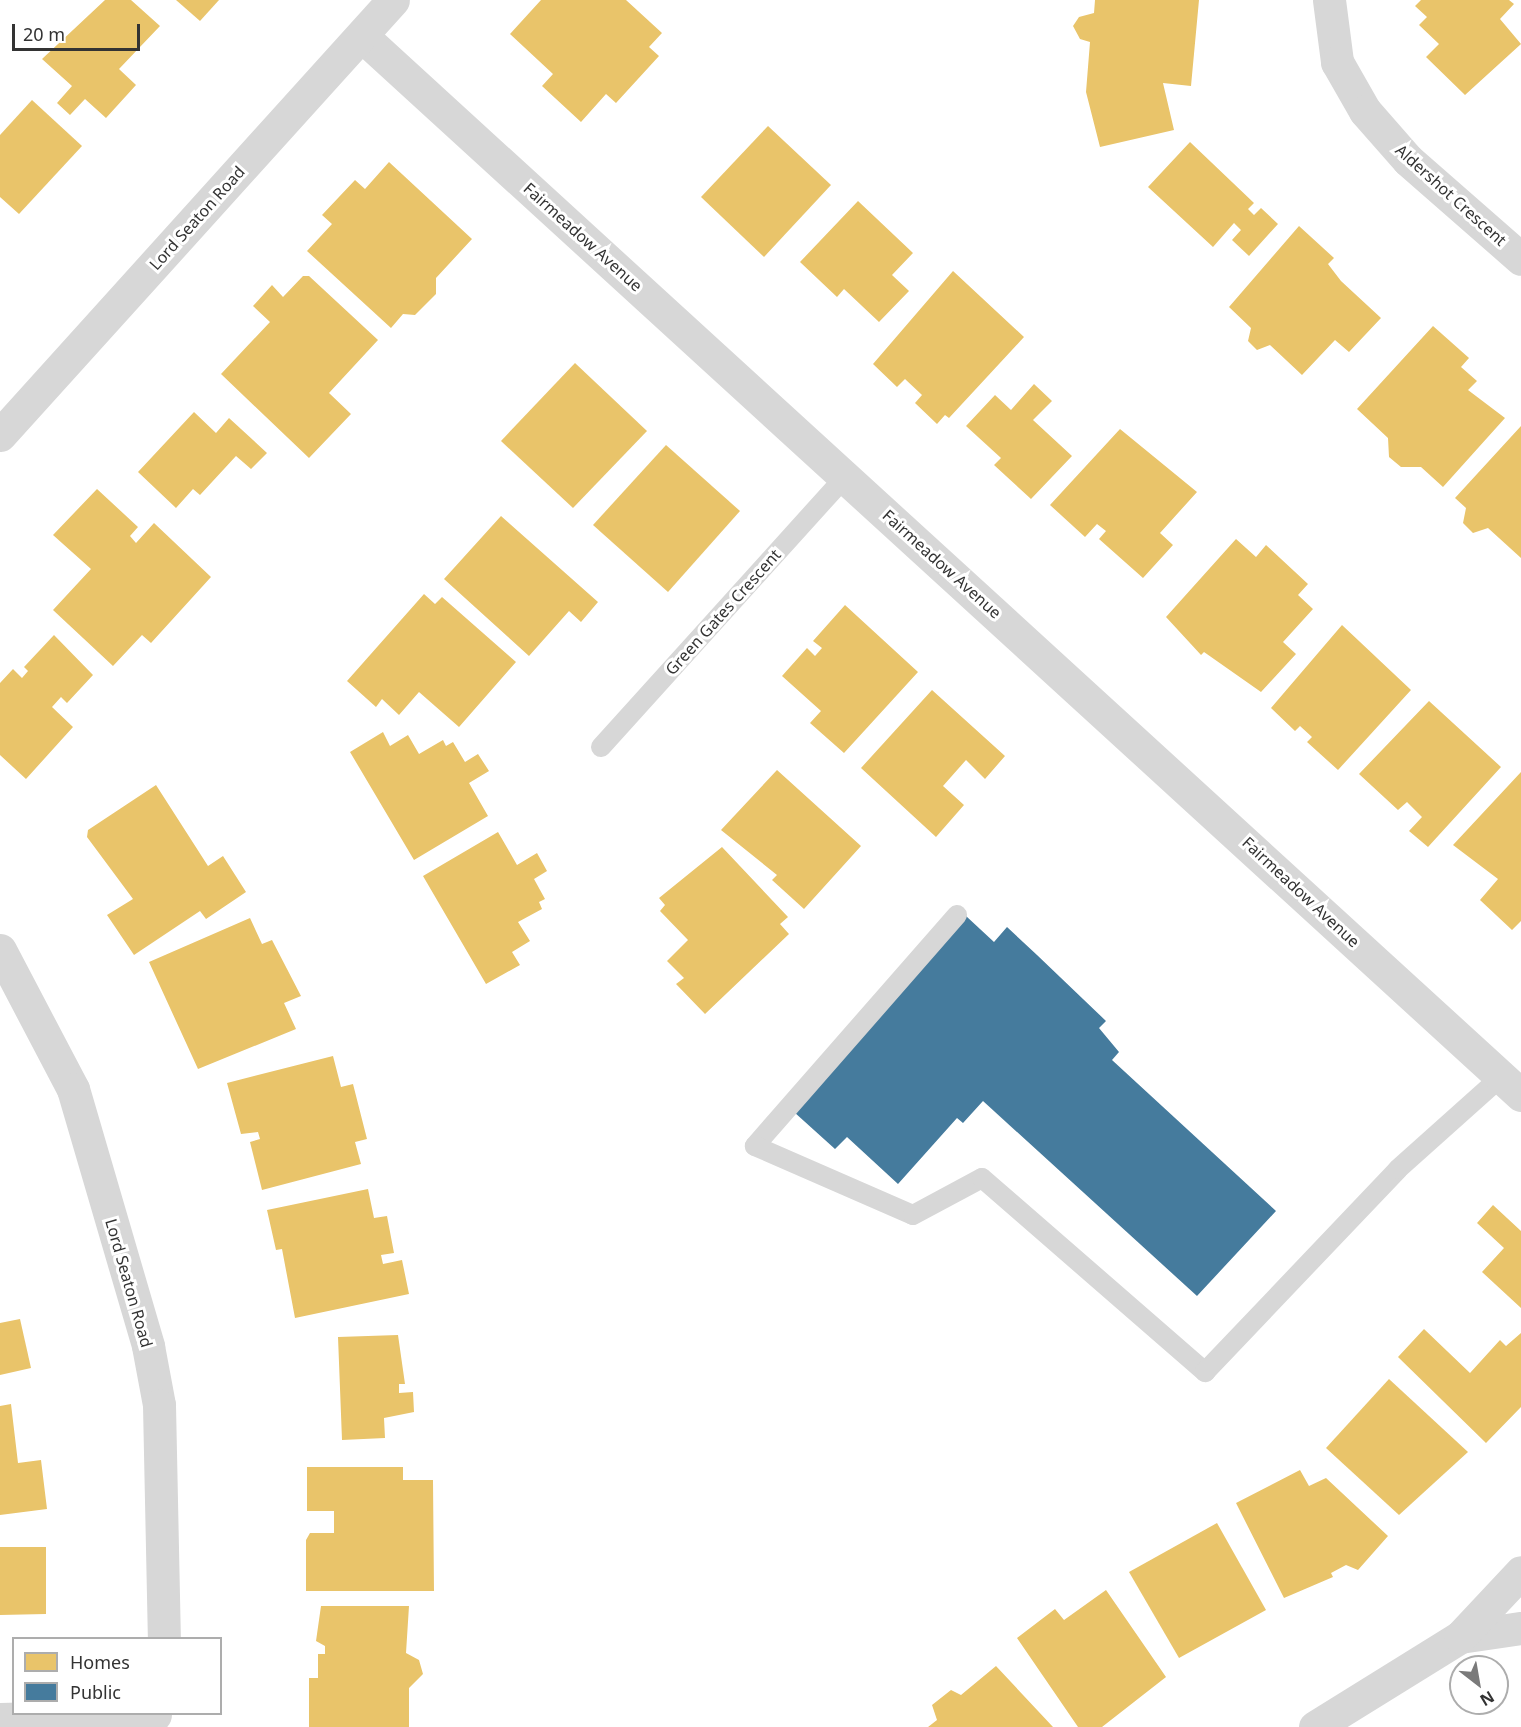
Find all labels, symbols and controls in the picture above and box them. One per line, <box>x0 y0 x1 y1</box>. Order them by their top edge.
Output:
scale bar <box>15 12 142 50</box>
text: 20 m <box>23 22 65 46</box>
street label: Aldershot Crescent <box>1392 140 1510 250</box>
street label: Lord Seaton Road <box>145 162 249 274</box>
street label: Fairmeadow Avenue <box>520 179 646 295</box>
street label: Fairmeadow Avenue <box>879 506 1005 622</box>
street label: Green Gates Crescent <box>661 545 785 679</box>
street label: Fairmeadow Avenue <box>1238 833 1364 951</box>
street label: Lord Seaton Road <box>101 1216 157 1350</box>
legend <box>12 1637 222 1715</box>
text: Homes <box>70 1650 130 1674</box>
north arrow <box>1449 1655 1509 1715</box>
text: Public <box>70 1680 121 1704</box>
text: N <box>1476 1686 1498 1711</box>

